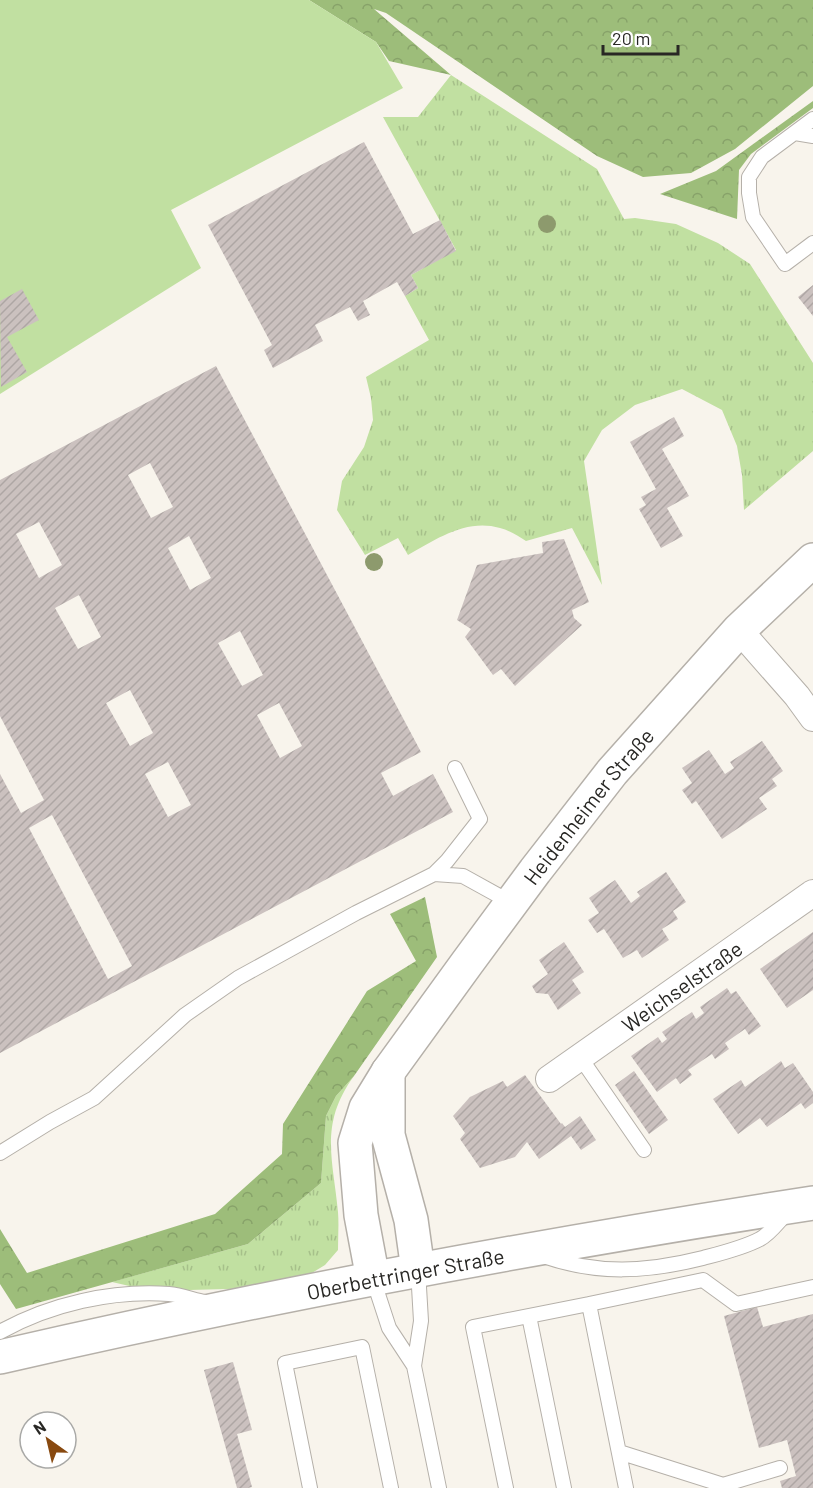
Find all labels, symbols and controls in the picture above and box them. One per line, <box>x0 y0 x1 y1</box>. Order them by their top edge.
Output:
scale bar <box>603 18 678 56</box>
text: 20 m <box>612 27 650 49</box>
street label: Heidenheimer Straße <box>517 723 658 889</box>
street label: Weichselstraße <box>616 935 746 1037</box>
street label: Oberbettringer Straße <box>304 1242 506 1304</box>
north arrow <box>18 1410 78 1470</box>
text: N <box>30 1416 49 1438</box>

